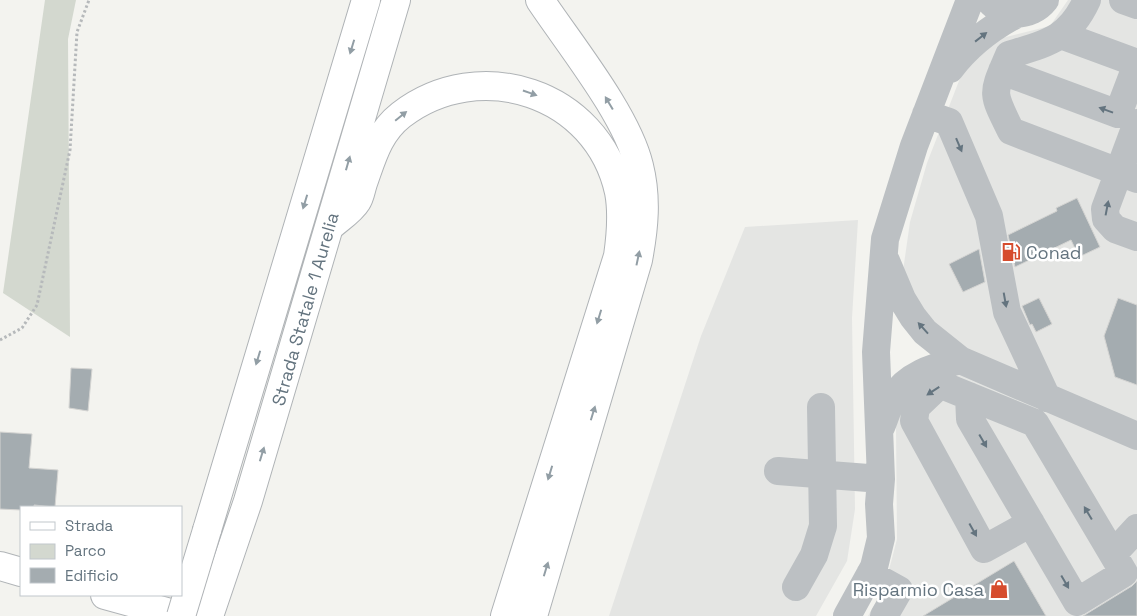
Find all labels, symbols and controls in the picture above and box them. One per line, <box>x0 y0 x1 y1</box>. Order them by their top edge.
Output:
one-way arrow <box>974 31 987 42</box>
one-way arrow <box>347 39 355 54</box>
one-way arrow <box>523 90 538 97</box>
one-way arrow <box>605 97 614 110</box>
one-way arrow <box>1098 106 1113 114</box>
one-way arrow <box>394 110 407 121</box>
one-way arrow <box>955 138 963 152</box>
one-way arrow <box>344 156 352 171</box>
one-way arrow <box>300 195 308 210</box>
one-way arrow <box>1104 199 1112 215</box>
street label: Strada Statale 1 Aurelia <box>266 210 344 408</box>
fuel station icon: Conad <box>1000 241 1022 263</box>
place label: Conad <box>1026 241 1081 264</box>
one-way arrow <box>634 250 642 265</box>
one-way arrow <box>1001 292 1009 308</box>
one-way arrow <box>594 310 602 325</box>
one-way arrow <box>917 323 929 335</box>
one-way arrow <box>254 351 262 366</box>
one-way arrow <box>926 387 940 396</box>
one-way arrow <box>589 406 597 421</box>
one-way arrow <box>979 435 988 448</box>
one-way arrow <box>258 446 266 461</box>
one-way arrow <box>546 465 554 480</box>
legend <box>20 506 182 596</box>
one-way arrow <box>1084 506 1093 519</box>
text: Strada <box>65 516 114 535</box>
one-way arrow <box>969 523 977 538</box>
text: Parco <box>65 541 106 560</box>
one-way arrow <box>543 562 551 577</box>
text: Edificio <box>65 566 119 585</box>
one-way arrow <box>1061 574 1069 589</box>
place label: Risparmio Casa <box>853 578 984 601</box>
shop icon: Risparmio Casa <box>988 578 1010 600</box>

